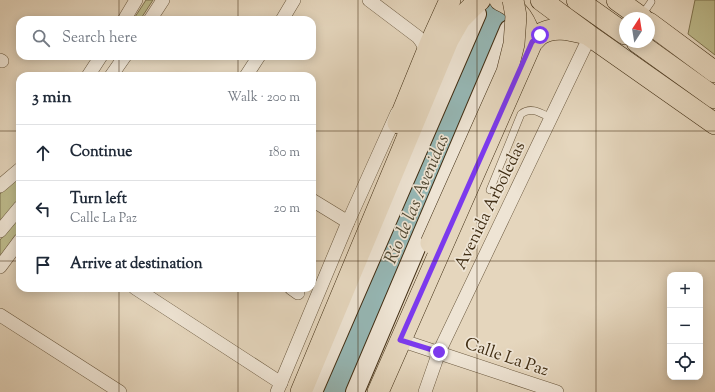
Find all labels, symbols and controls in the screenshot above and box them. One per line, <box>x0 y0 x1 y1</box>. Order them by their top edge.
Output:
north arrow <box>619 12 655 48</box>
search box <box>16 16 316 60</box>
route start <box>531 26 549 44</box>
icon: search <box>30 27 52 49</box>
text: Search here <box>62 28 137 49</box>
text: 3 min <box>32 86 71 110</box>
text: Walk · 200 m <box>227 89 300 107</box>
water label: Río de las Avenidas <box>379 131 457 268</box>
street label: Avenida Arboledas <box>449 137 532 274</box>
icon: ahead <box>32 142 54 164</box>
text: Continue <box>70 142 132 163</box>
text: 180 m <box>269 144 300 162</box>
text: Turn left <box>70 189 127 210</box>
icon: left <box>32 198 54 220</box>
text: 20 m <box>274 200 300 218</box>
text: Calle La Paz <box>70 210 137 228</box>
icon: arrive <box>32 254 54 276</box>
text: Arrive at destination <box>70 254 203 275</box>
map controls <box>667 272 703 380</box>
button: + <box>667 272 703 308</box>
button: − <box>667 308 703 344</box>
street label: Calle La Paz <box>461 332 552 383</box>
route end <box>430 343 448 361</box>
button: locate <box>667 344 703 380</box>

